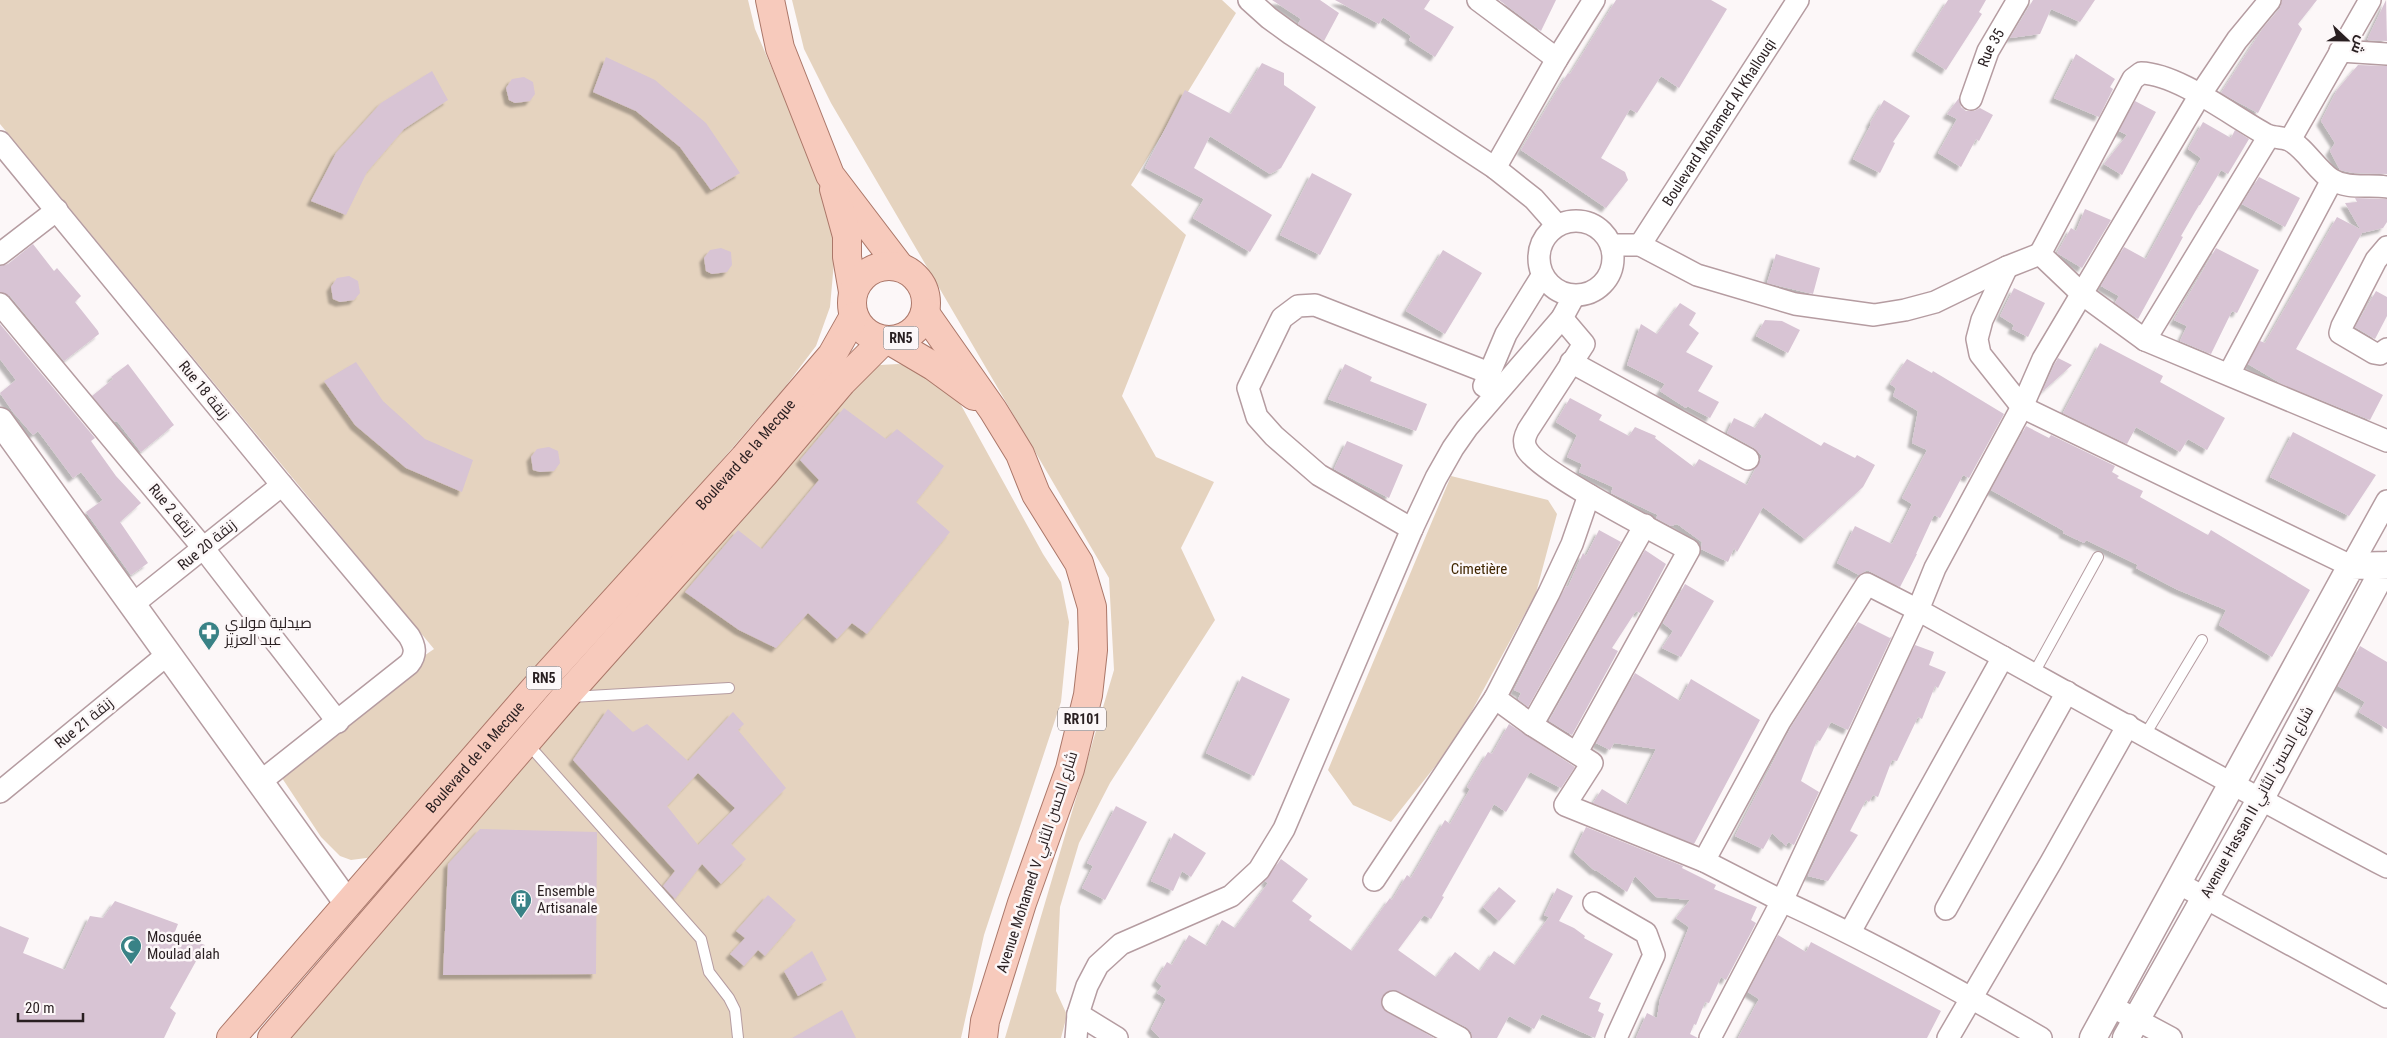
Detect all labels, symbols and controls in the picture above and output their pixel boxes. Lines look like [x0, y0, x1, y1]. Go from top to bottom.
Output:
north arrow [2322, 15, 2372, 65]
street label: Rue 35 [1974, 25, 2008, 69]
text: ش [2347, 33, 2370, 56]
street label: Boulevard Mohamed Al Khallouqi [1659, 35, 1780, 209]
road number: RN5 [884, 326, 918, 349]
street label: Rue 18 زنقة [175, 357, 233, 423]
street label: Boulevard de la Mecque [692, 396, 799, 514]
street label: Rue 2 زنقة [145, 480, 199, 540]
street label: Rue 20 زنقة [174, 516, 240, 574]
park label: Cimetière [1451, 560, 1507, 578]
place label: صيدلية مولاي عبد العزيز [224, 614, 312, 649]
pharmacy icon: صيدلية مولاي عبد العزيز [197, 620, 221, 651]
road number: RN5 [526, 666, 562, 690]
street label: Rue 21 زنقة [51, 694, 117, 752]
street label: Boulevard de la Mecque [422, 698, 528, 817]
street label: Avenue Hassan II شارع الحسن الثاني [2197, 703, 2320, 902]
road number: RR101 [1058, 708, 1106, 731]
street label: Avenue Mohamed V شارع الحسن الثاني [993, 749, 1084, 976]
place label: Ensemble Artisanale [537, 882, 597, 917]
building icon: Ensemble Artisanale [509, 888, 533, 919]
place label: Mosquée Moulad alah [147, 928, 220, 963]
mosque icon: Mosquée Moulad alah [119, 934, 143, 965]
scale bar [18, 990, 82, 1022]
text: 20 m [25, 999, 55, 1017]

